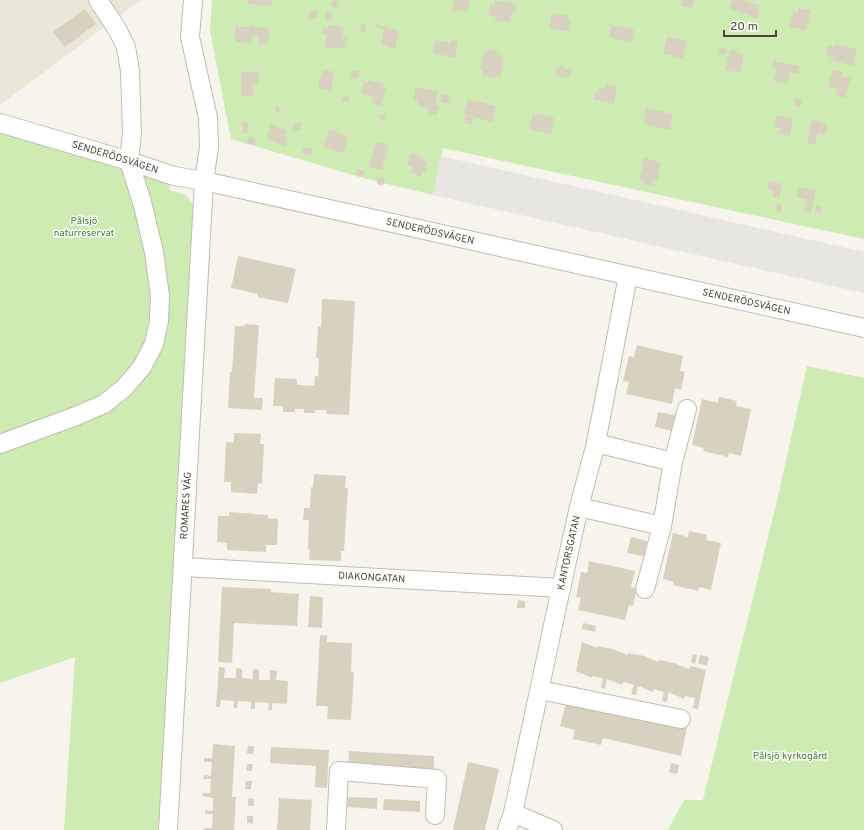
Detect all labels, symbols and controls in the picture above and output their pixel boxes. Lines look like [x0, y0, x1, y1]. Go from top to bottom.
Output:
scale bar [724, 12, 776, 38]
text: 20 m [730, 19, 758, 35]
street label: SENDERÖDSVÄGEN [70, 138, 160, 177]
park label: Pålsjö naturreservat [54, 215, 115, 240]
street label: SENDERÖDSVÄGEN [385, 215, 475, 247]
street label: SENDERÖDSVÄGEN [701, 286, 792, 318]
street label: ROMARES VÄG [178, 471, 194, 540]
street label: KANTORSGATAN [554, 514, 583, 591]
street label: DIAKONGATAN [338, 569, 406, 586]
park label: Pålsjö kyrkogård [753, 750, 827, 763]

